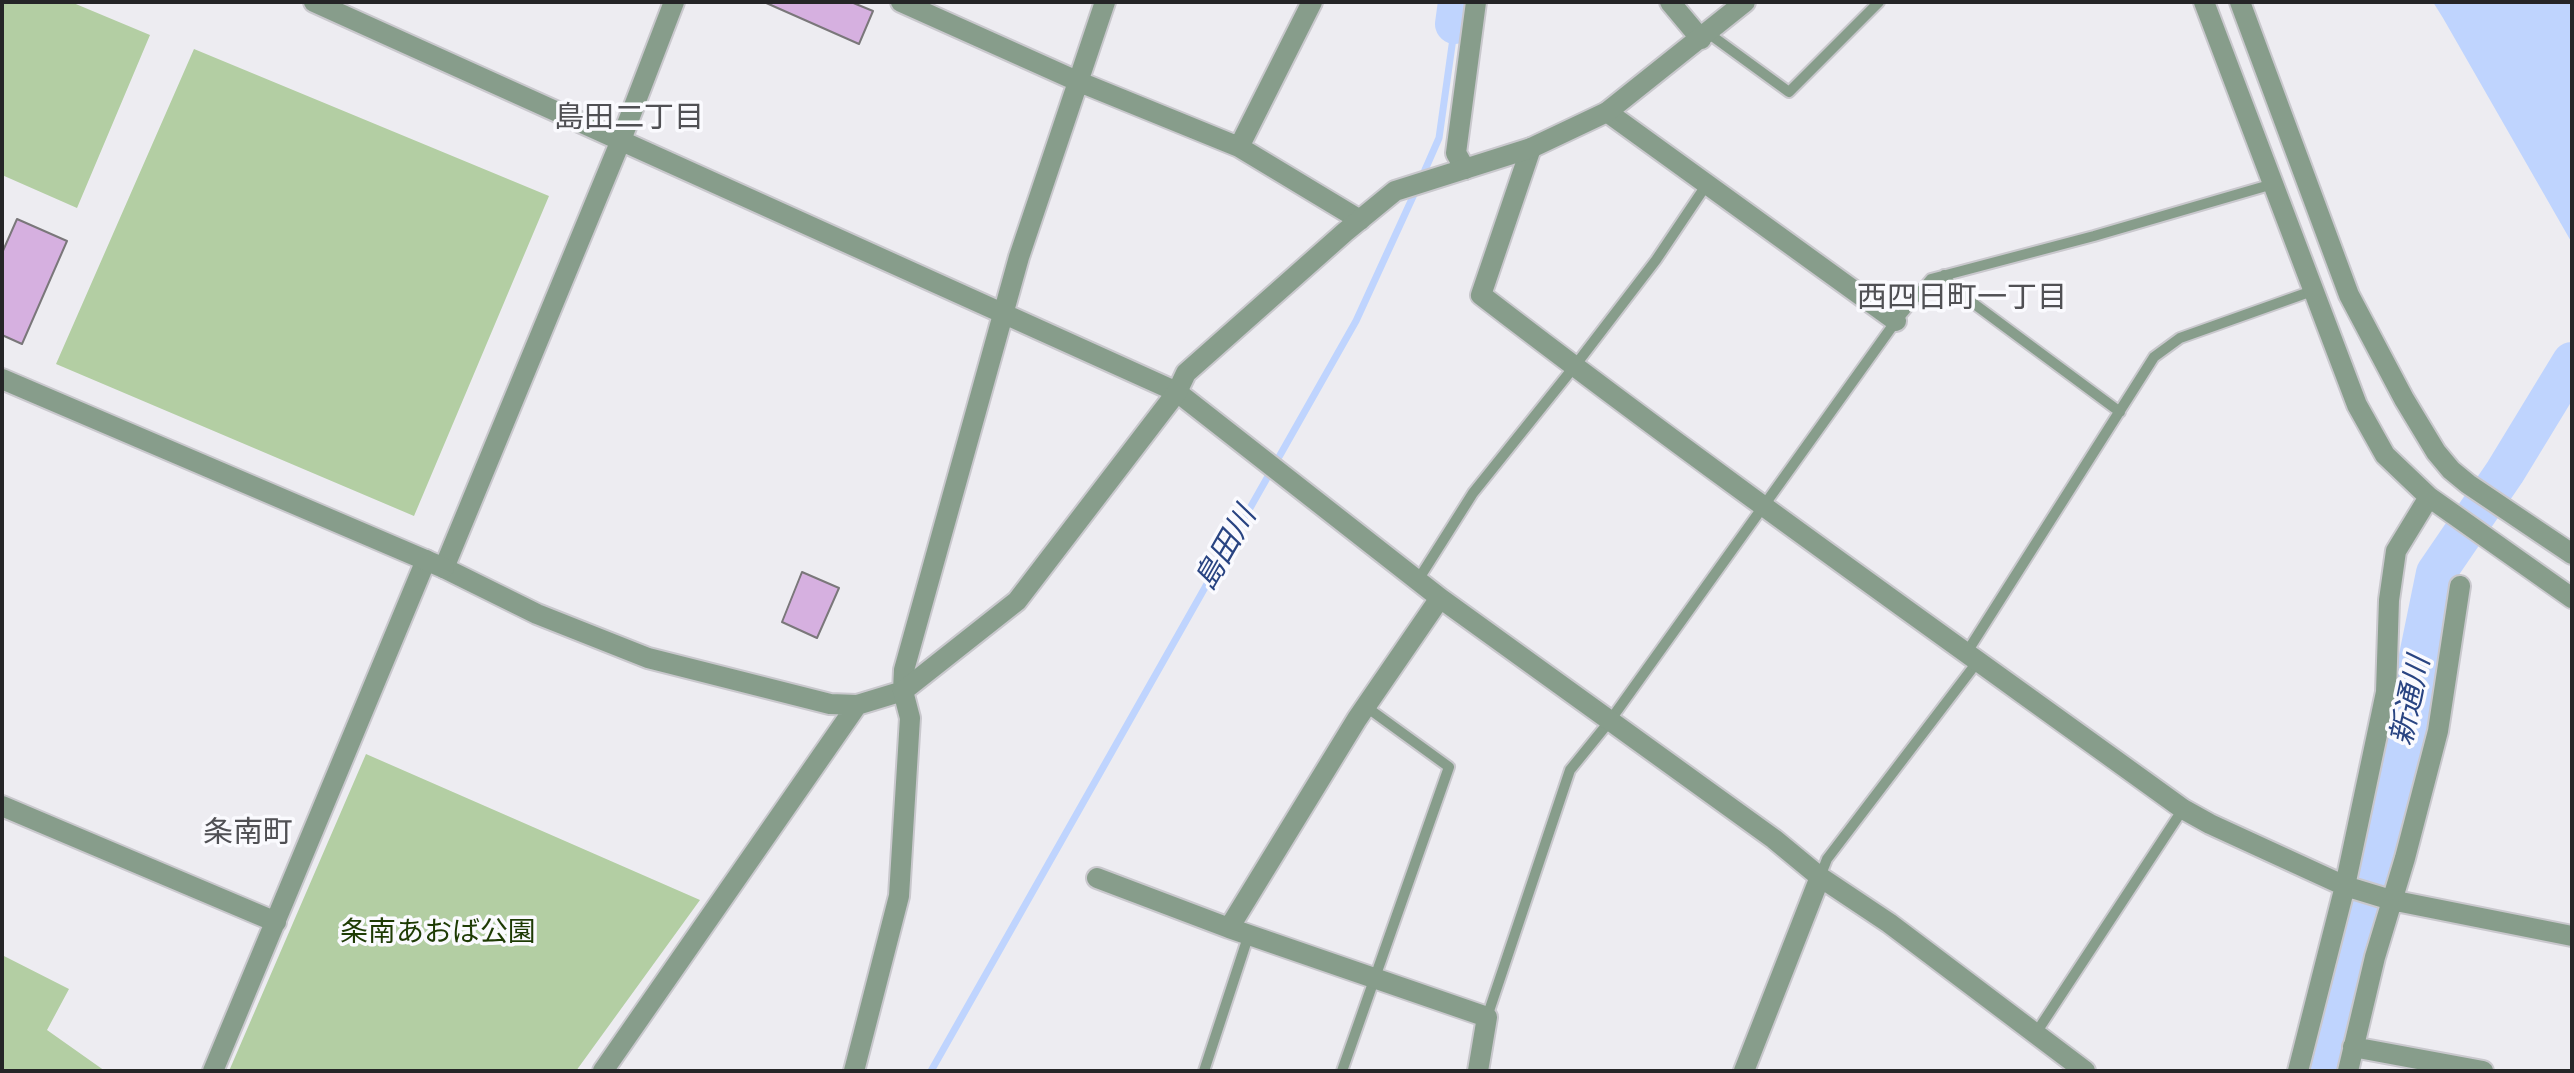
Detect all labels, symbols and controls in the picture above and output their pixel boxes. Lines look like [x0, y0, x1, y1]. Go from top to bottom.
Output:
district label: 島田二丁目 [554, 101, 704, 137]
district label: 西四日町一丁目 [1857, 281, 2067, 317]
water label: 島田川 [1189, 501, 1265, 597]
water label: 新通川 [2385, 653, 2439, 749]
district label: 条南町 [203, 816, 293, 852]
park label: 条南あおば公園 [340, 917, 536, 951]

